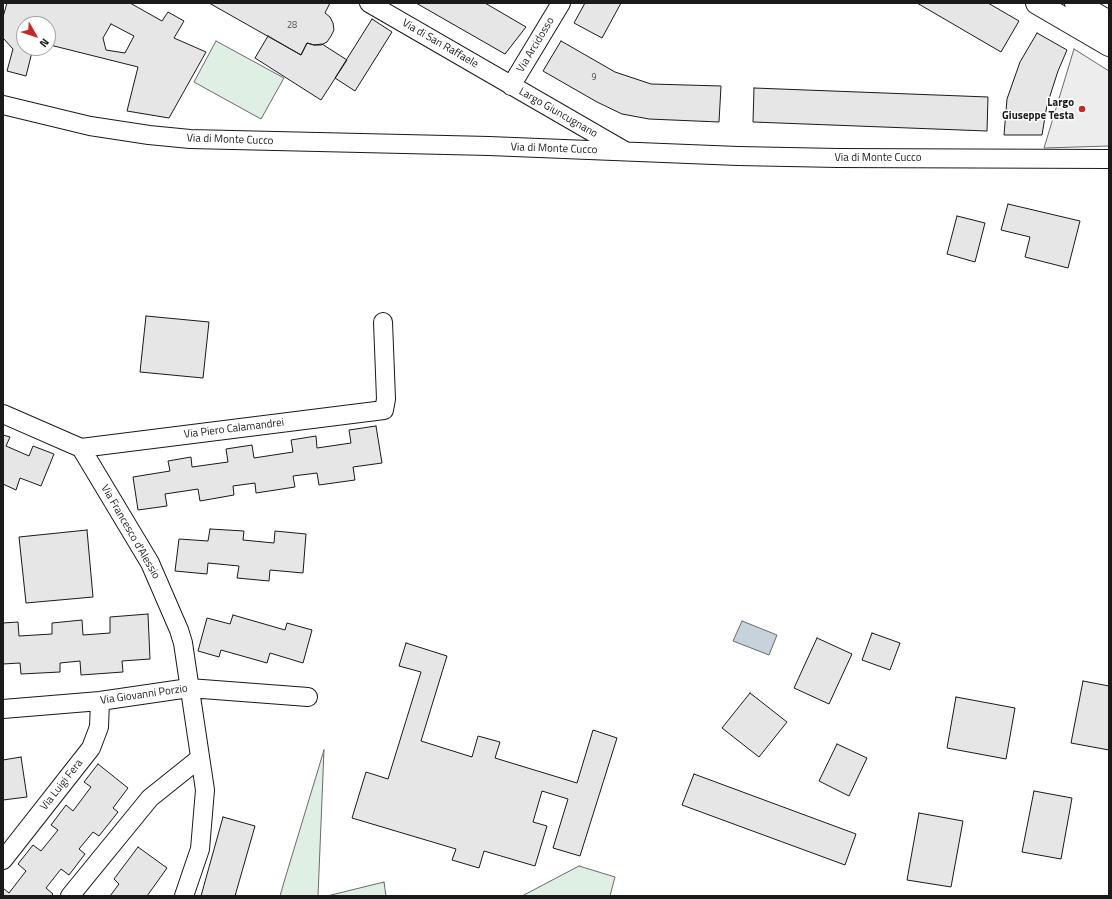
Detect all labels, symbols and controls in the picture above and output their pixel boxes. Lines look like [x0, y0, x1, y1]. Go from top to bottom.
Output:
street label: Via Arcidosso [514, 15, 558, 75]
north arrow [16, 16, 56, 56]
street label: Via di San Raffaele [399, 17, 481, 71]
house number: 28 [287, 21, 297, 31]
text: N [36, 35, 53, 51]
house number: 9 [591, 73, 597, 83]
street label: Largo Giuncugnano [516, 85, 600, 141]
place label: Largo Giuseppe Testa [1002, 96, 1074, 122]
marker: Largo Giuseppe Testa [1077, 104, 1087, 114]
street label: Via di Monte Cucco [186, 132, 274, 148]
street label: Via di Monte Cucco [510, 141, 598, 157]
street label: Via di Monte Cucco [834, 151, 922, 165]
street label: Via Piero Calamandrei [183, 416, 285, 442]
street label: Via Francesco d'Alessio [98, 483, 162, 581]
street label: Via Giovanni Porzio [99, 682, 189, 708]
street label: Via Luigi Fera [38, 757, 86, 813]

